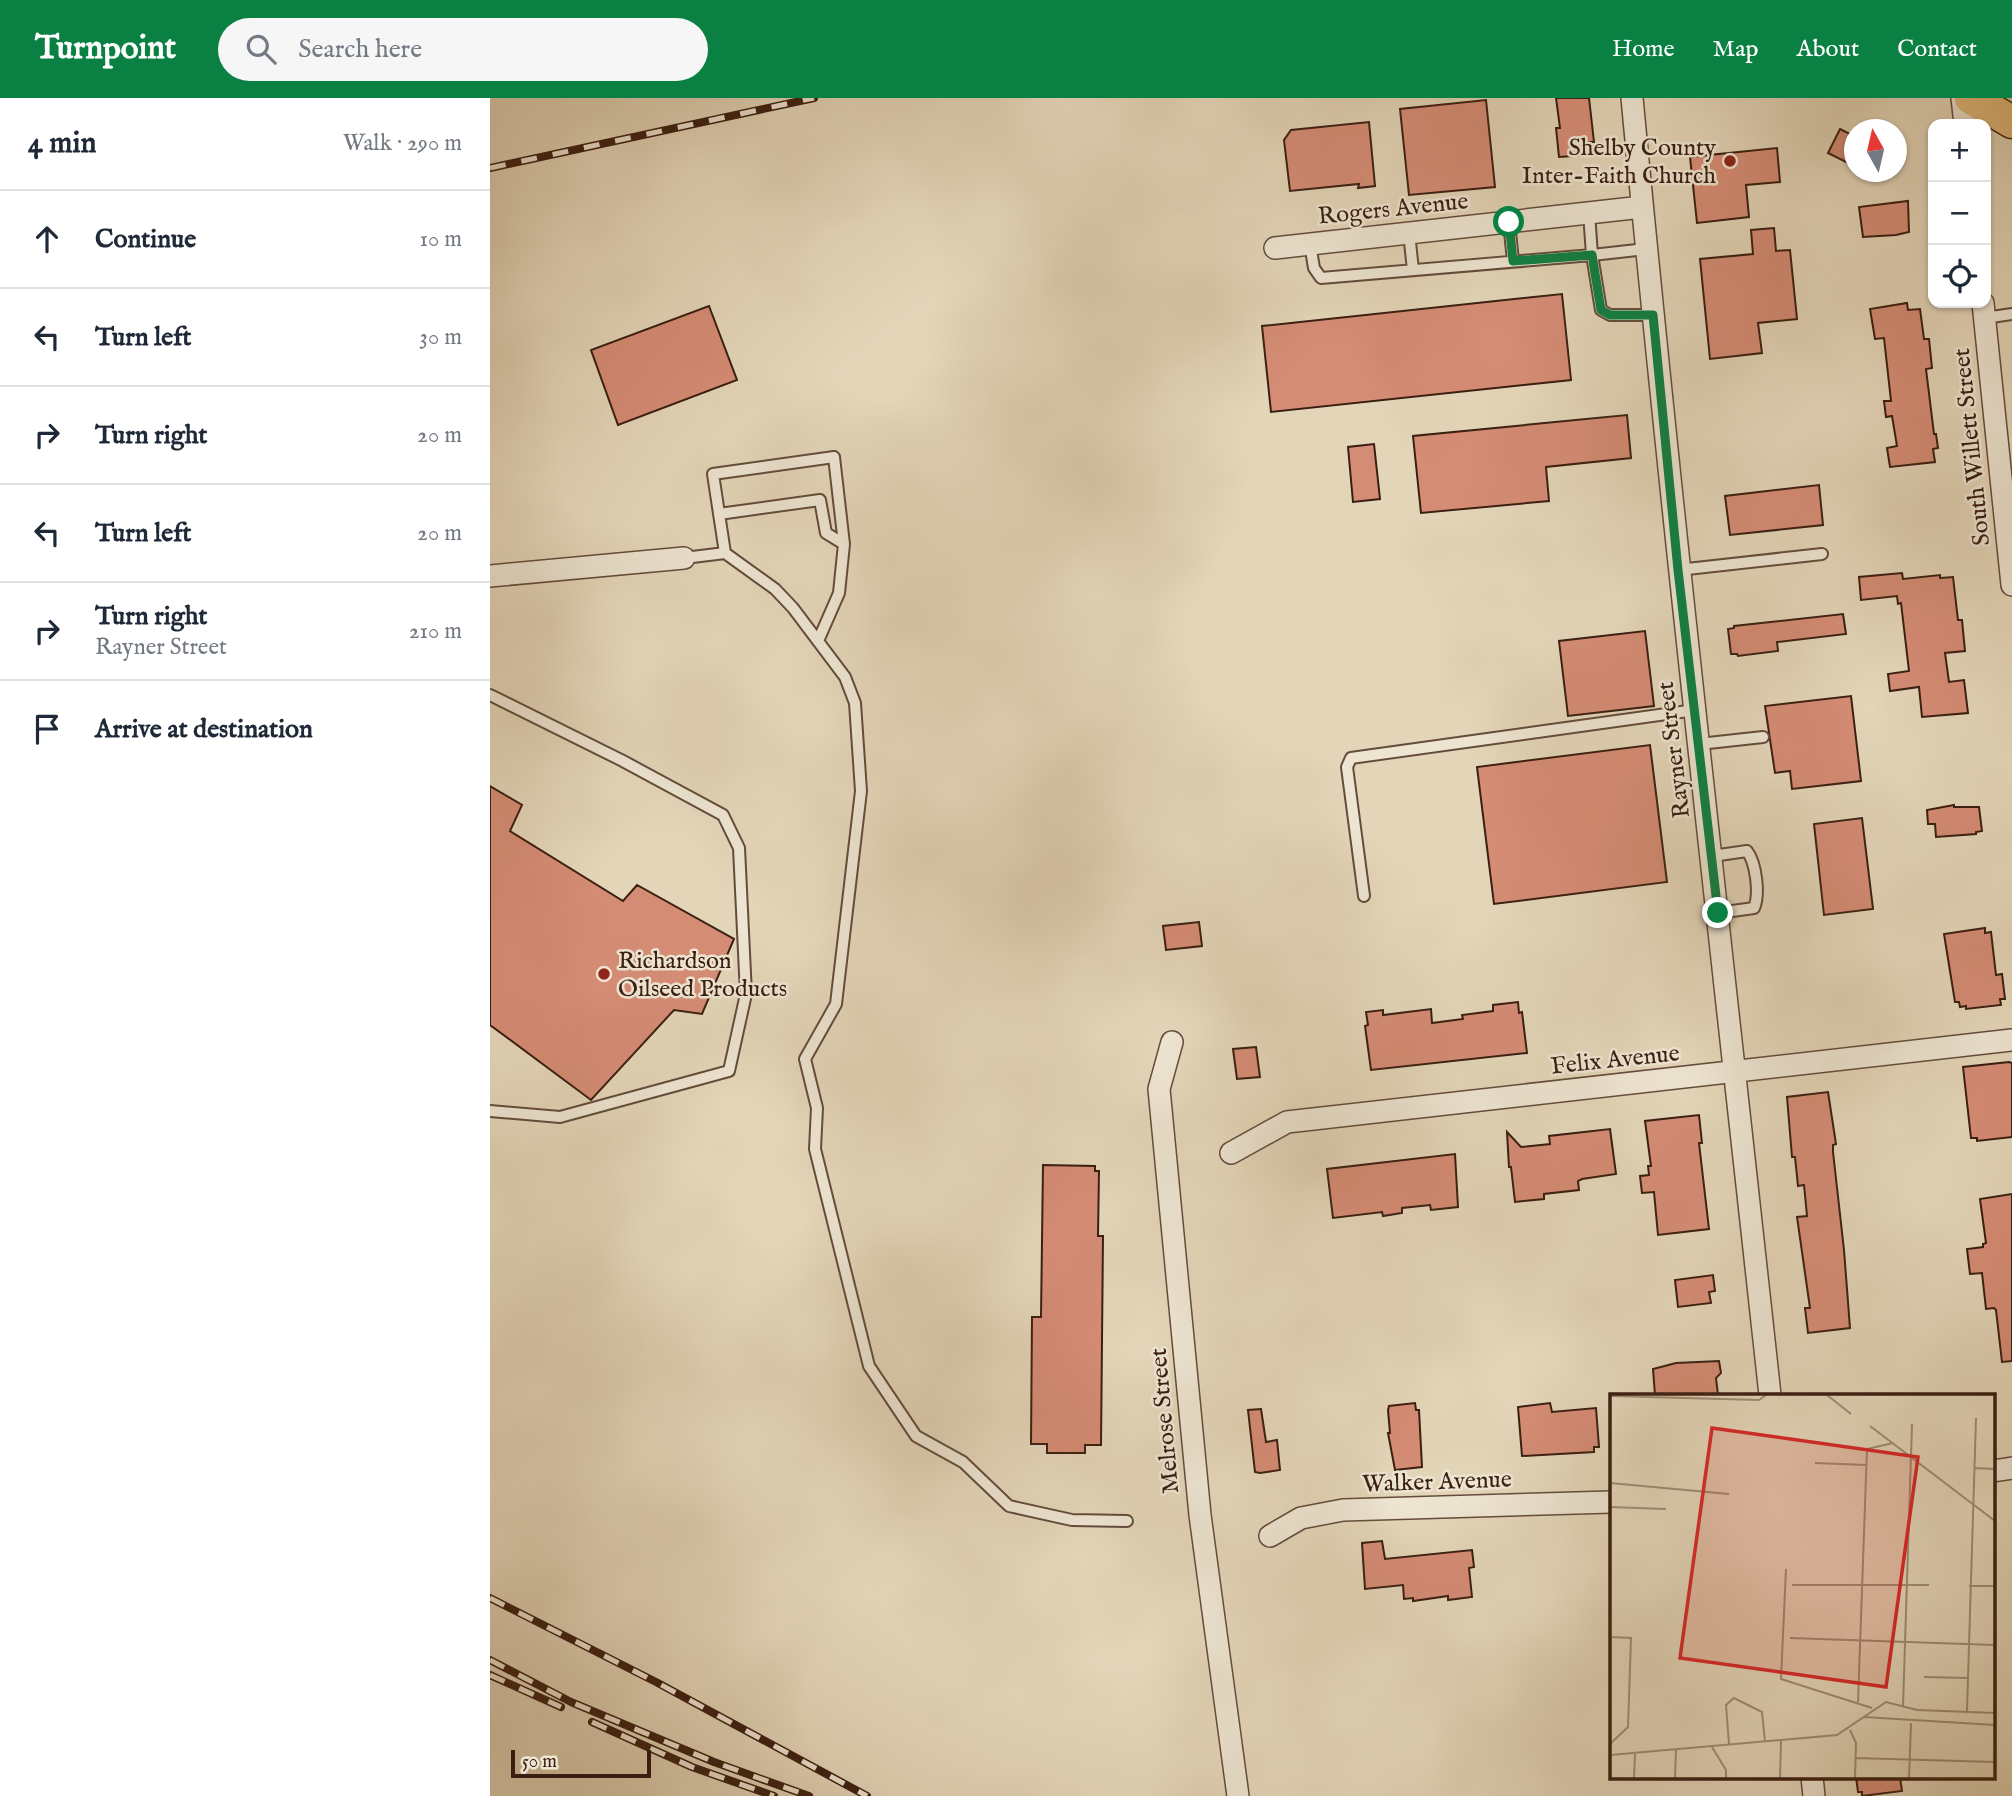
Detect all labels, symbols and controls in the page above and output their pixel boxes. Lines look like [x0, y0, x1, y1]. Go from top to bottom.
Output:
search box [218, 18, 708, 81]
text: Turnpoint [35, 28, 176, 70]
icon: search [242, 30, 280, 68]
text: Search here [298, 33, 422, 66]
text: Home [1612, 34, 1675, 65]
text: Map [1713, 34, 1759, 65]
text: About [1797, 34, 1859, 65]
text: Contact [1897, 34, 1977, 65]
north arrow [1844, 119, 1907, 182]
map controls [1928, 119, 1991, 308]
button: + [1928, 119, 1991, 182]
text: 4 min [28, 125, 96, 163]
text: Walk · 290 m [343, 129, 462, 158]
place label: Shelby County Inter-Faith Church [1522, 133, 1716, 192]
marker: Shelby County Inter-Faith Church [1722, 153, 1738, 169]
button: − [1928, 182, 1991, 245]
street label: Rogers Avenue [1316, 186, 1470, 233]
route start [1493, 206, 1524, 237]
icon: ahead [28, 220, 66, 258]
text: Continue [95, 223, 196, 256]
text: 10 m [419, 225, 462, 254]
button: locate [1928, 245, 1991, 308]
icon: left [28, 318, 66, 356]
text: Turn left [95, 321, 192, 354]
text: 30 m [419, 323, 462, 352]
street label: South Willett Street [1947, 346, 1998, 547]
icon: right [28, 416, 66, 454]
text: Turn right [95, 419, 208, 452]
text: 20 m [417, 421, 462, 450]
icon: left [28, 514, 66, 552]
text: Turn left [95, 517, 192, 550]
text: 20 m [417, 519, 462, 548]
text: Turn right [95, 600, 208, 633]
icon: right [28, 612, 66, 650]
text: 210 m [409, 617, 462, 646]
text: Rayner Street [95, 633, 227, 662]
street label: Rayner Street [1651, 680, 1698, 820]
icon: arrive [28, 710, 66, 748]
text: Arrive at destination [95, 713, 313, 746]
route end [1702, 897, 1733, 928]
place label: Richardson Oilseed Products [618, 946, 787, 1005]
marker: Richardson Oilseed Products [596, 966, 612, 982]
street label: Felix Avenue [1549, 1038, 1681, 1083]
street label: Melrose Street [1144, 1347, 1187, 1495]
inset map [1610, 1394, 1994, 1778]
street label: Walker Avenue [1362, 1464, 1512, 1501]
scale bar [511, 1747, 651, 1779]
text: 50 m [522, 1750, 557, 1774]

